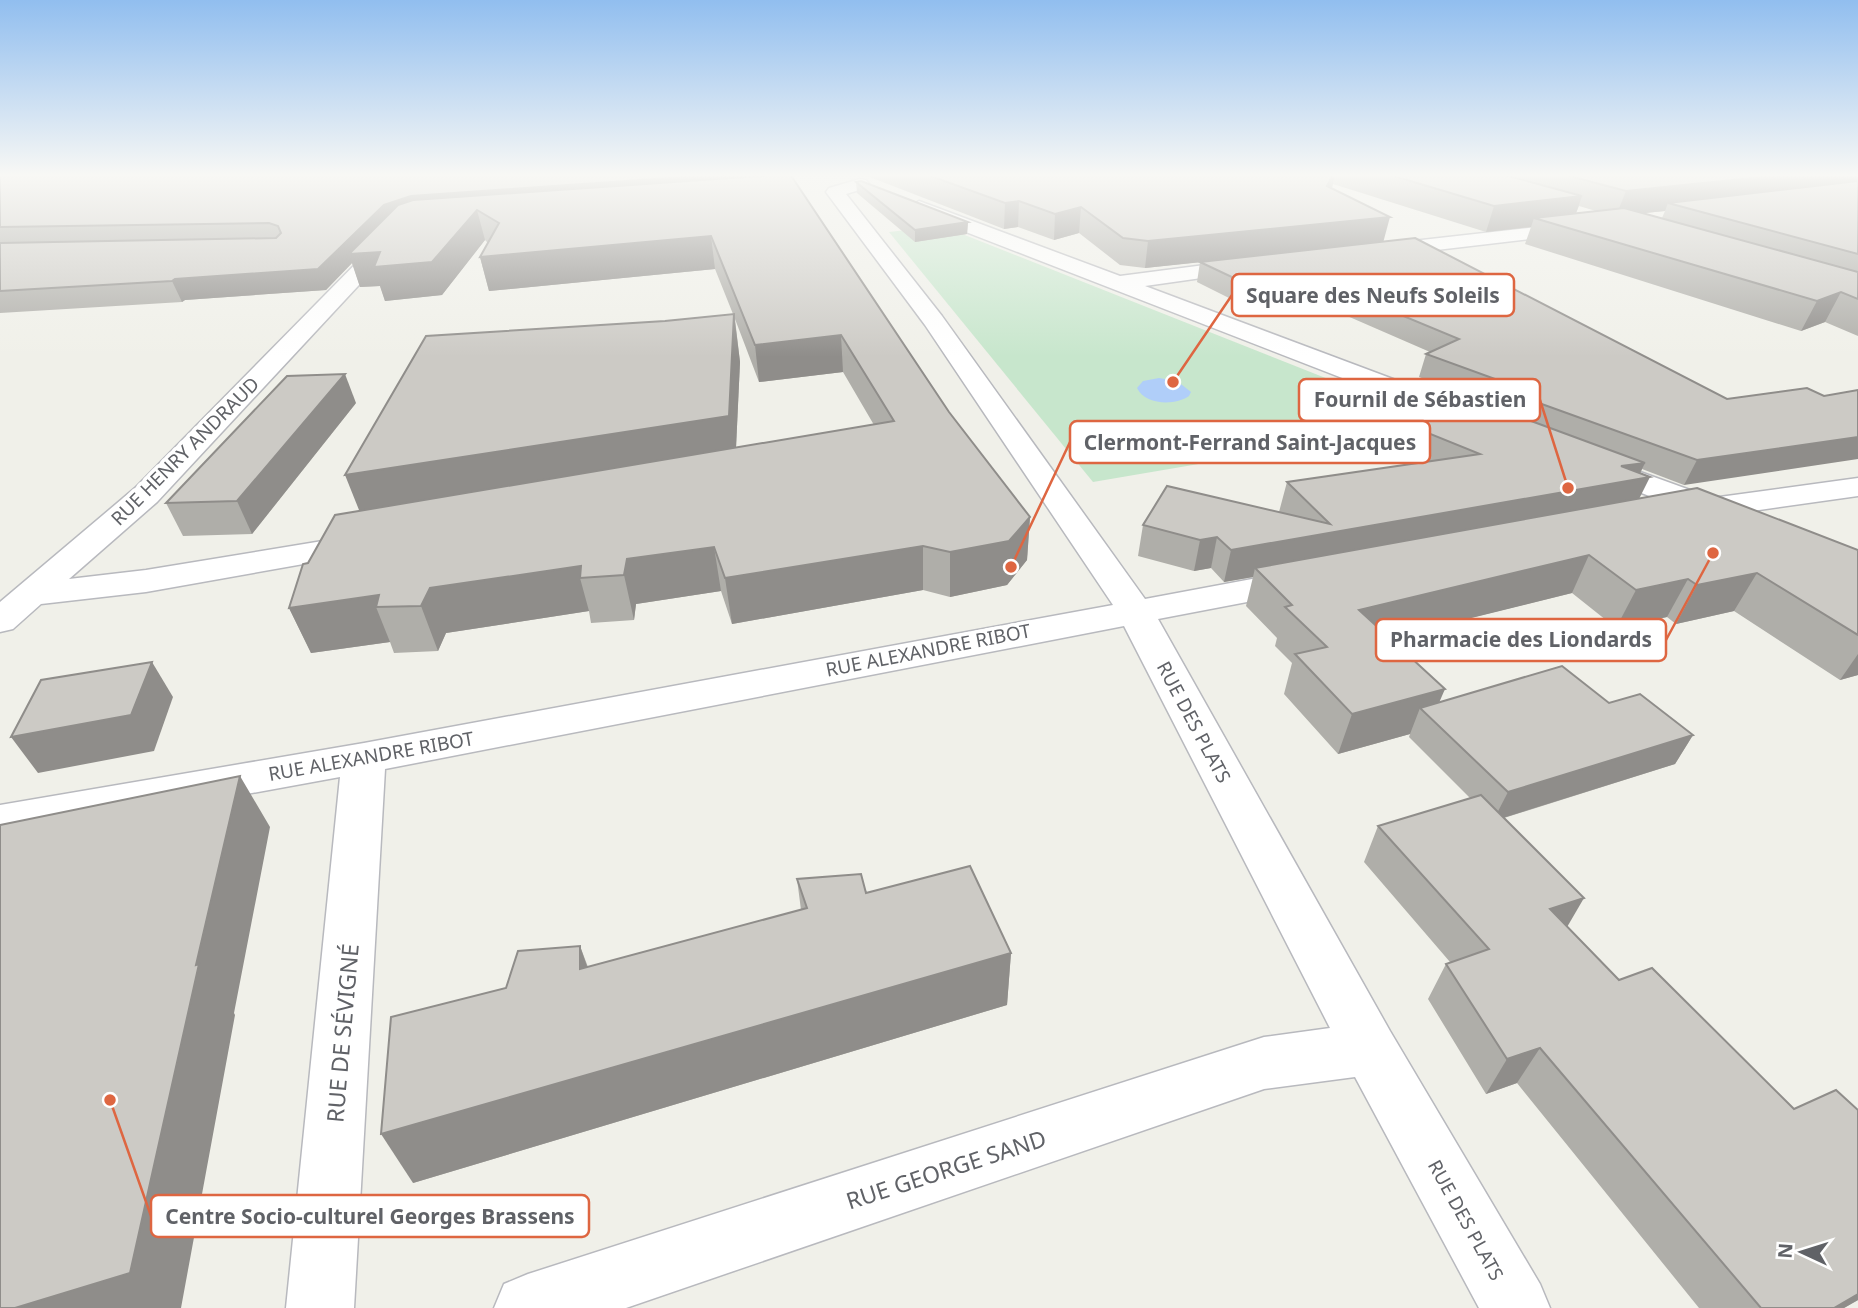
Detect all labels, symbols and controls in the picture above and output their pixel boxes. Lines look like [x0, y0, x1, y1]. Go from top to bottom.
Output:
callout: Square des Neufs Soleils [1232, 274, 1514, 316]
text: Square des Neufs Soleils [1246, 281, 1500, 309]
street label: RUE HENRY ANDRAUD [105, 371, 265, 531]
callout: Fournil de Sébastien [1299, 379, 1540, 421]
text: Fournil de Sébastien [1314, 385, 1526, 413]
callout: Clermont-Ferrand Saint-Jacques [1070, 421, 1430, 463]
text: Clermont-Ferrand Saint-Jacques [1084, 428, 1416, 456]
street label: RUE ALEXANDRE RIBOT [823, 617, 1033, 683]
callout: Pharmacie des Liondards [1376, 619, 1666, 661]
text: Pharmacie des Liondards [1390, 625, 1652, 653]
street label: RUE DES PLATS [1151, 657, 1237, 787]
street label: RUE ALEXANDRE RIBOT [266, 725, 476, 787]
street label: RUE DE SÉVIGNÉ [318, 942, 366, 1124]
street label: RUE GEORGE SAND [842, 1122, 1050, 1216]
street label: RUE DES PLATS [1422, 1155, 1510, 1285]
callout: Centre Socio-culturel Georges Brassens [151, 1195, 589, 1237]
text: Centre Socio-culturel Georges Brassens [165, 1202, 575, 1230]
north arrow [1767, 1217, 1837, 1287]
text: N [1772, 1242, 1799, 1259]

